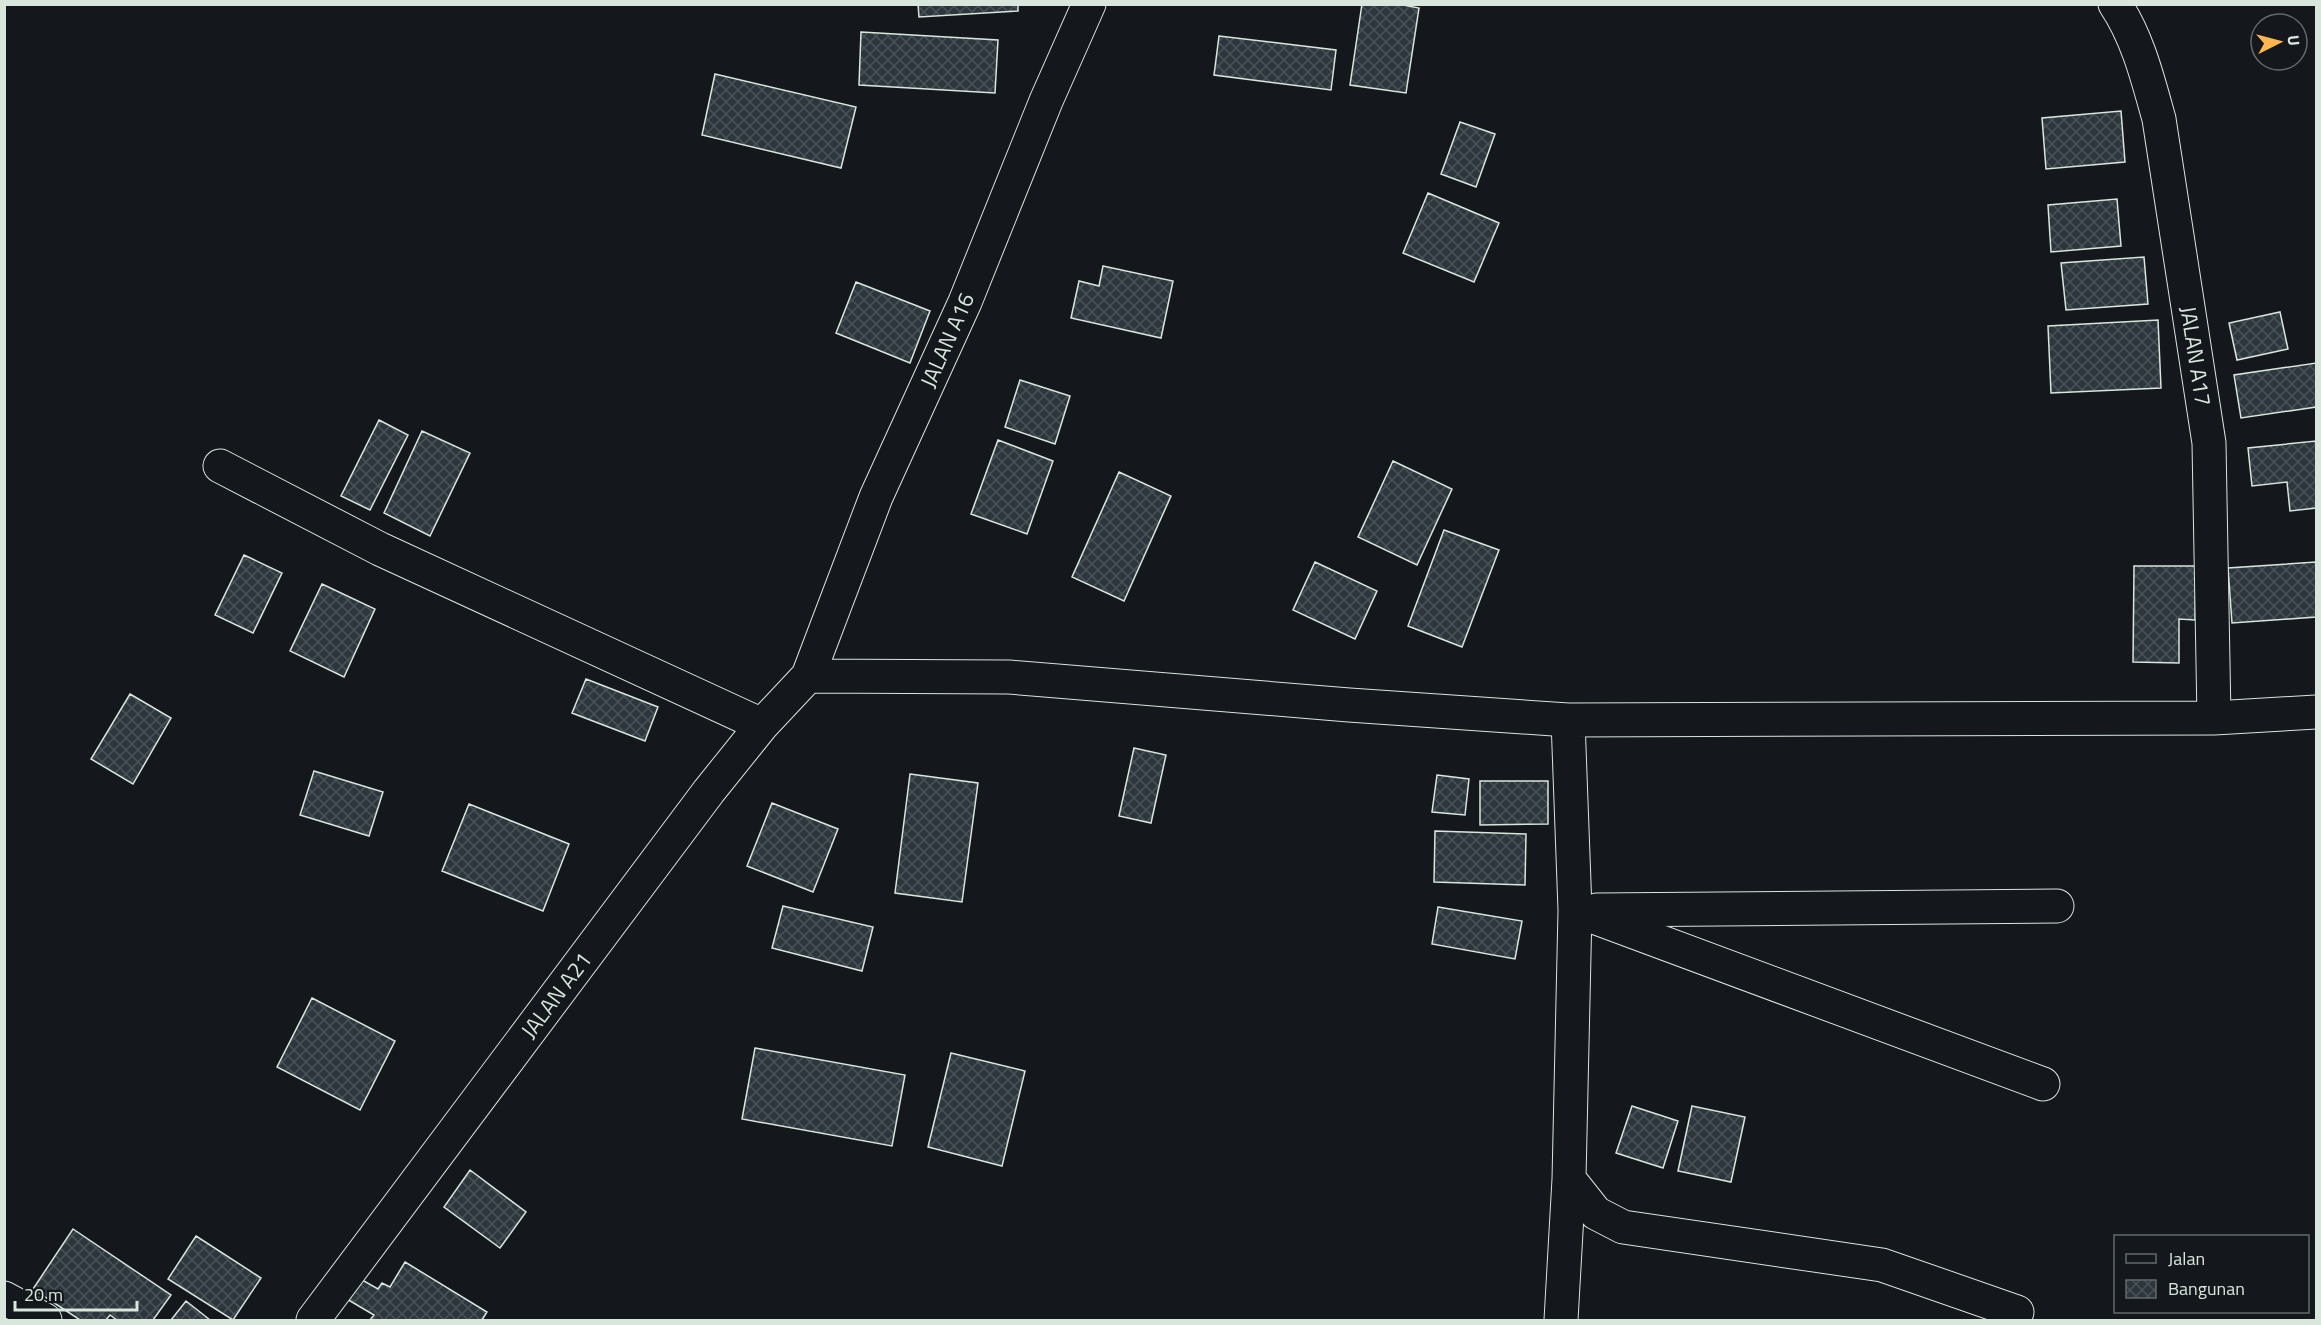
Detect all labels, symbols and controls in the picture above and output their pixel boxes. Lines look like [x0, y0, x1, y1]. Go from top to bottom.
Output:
north arrow [2249, 12, 2309, 72]
text: U [2281, 34, 2306, 47]
street label: JALAN A16 [911, 287, 983, 393]
street label: JALAN A17 [2171, 304, 2221, 408]
street label: JALAN A21 [512, 945, 600, 1045]
legend [2114, 1235, 2309, 1313]
text: Jalan [2168, 1245, 2205, 1272]
scale bar [15, 1274, 136, 1312]
text: Bangunan [2168, 1275, 2245, 1302]
text: 20 m [24, 1281, 63, 1308]

